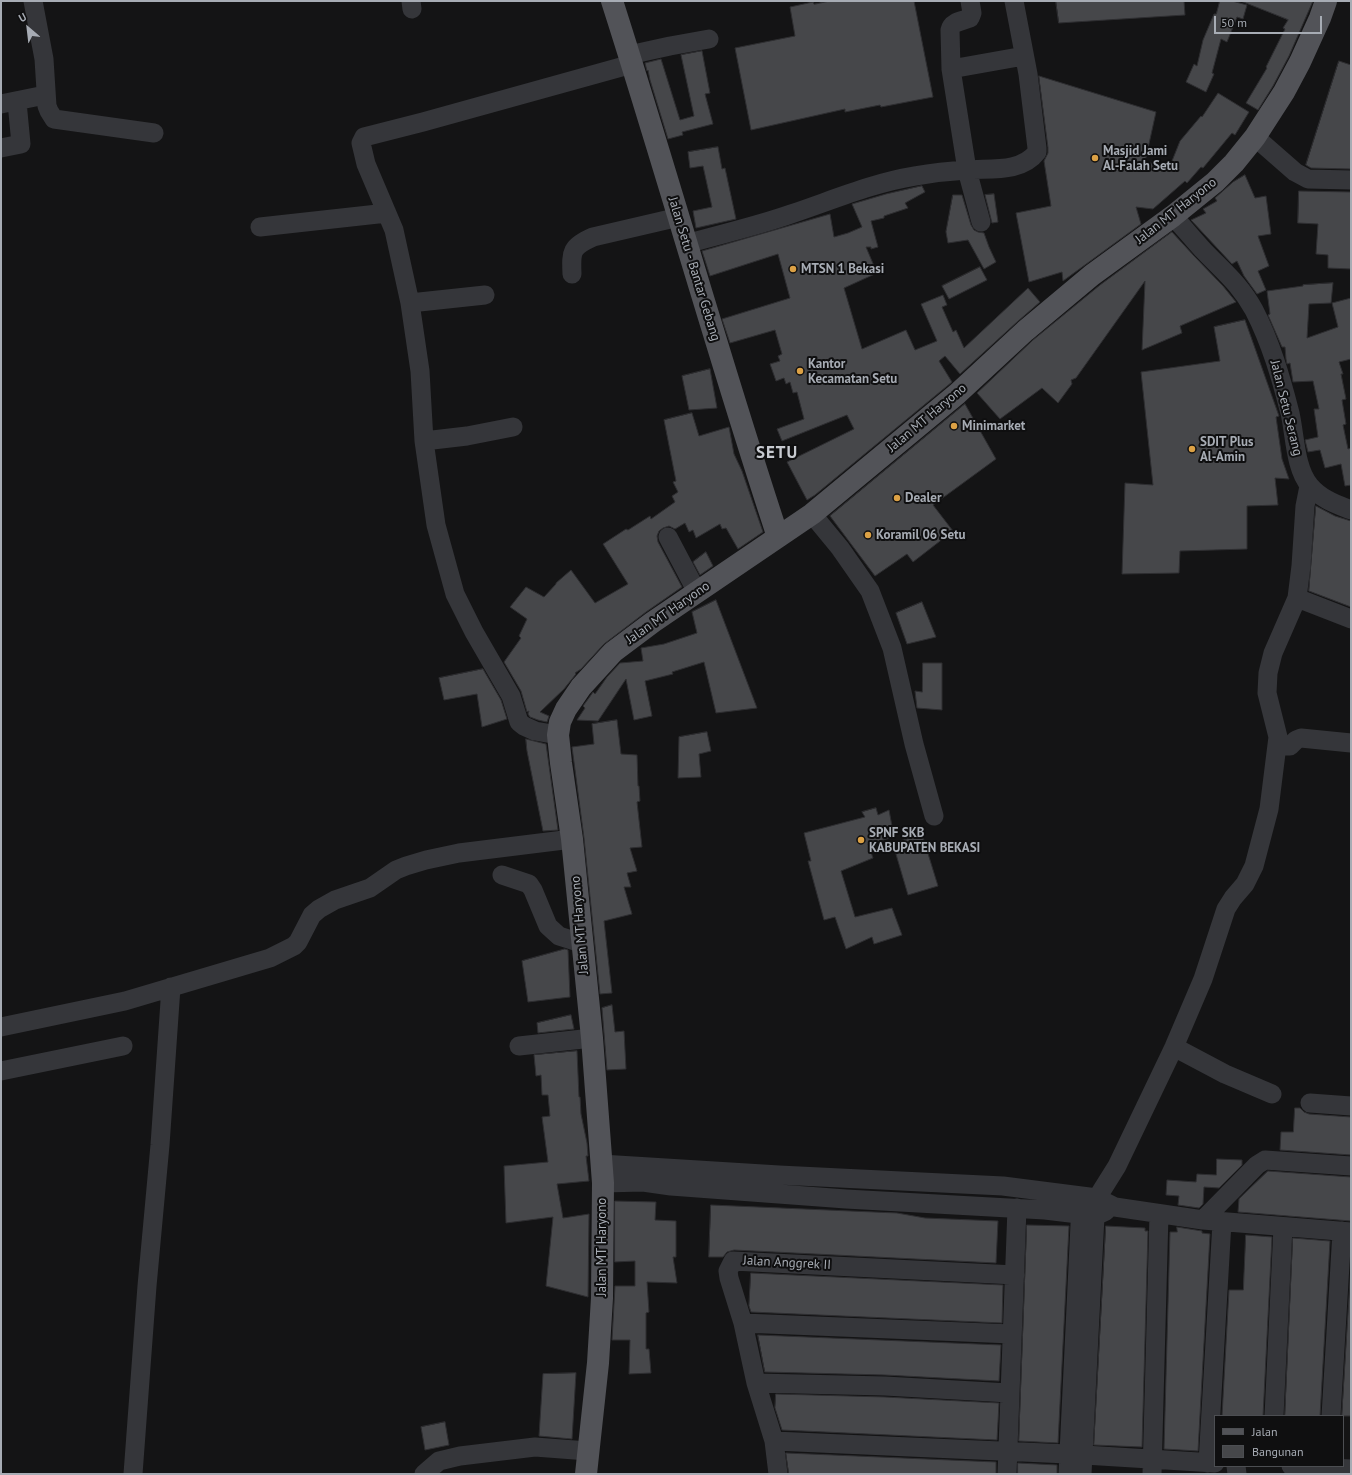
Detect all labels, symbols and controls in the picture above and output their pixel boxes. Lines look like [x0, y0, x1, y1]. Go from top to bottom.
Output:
north arrow [8, 8, 48, 48]
scale bar [1216, 8, 1324, 34]
text: U [16, 10, 29, 25]
text: 50 m [1221, 15, 1247, 30]
place label: Masjid Jami Al-Falah Setu [1103, 143, 1178, 174]
marker: Masjid Jami Al-Falah Setu [1090, 153, 1100, 163]
street label: Jalan MT Haryono [1132, 175, 1220, 247]
street label: Jalan Setu - Bantar Gebang [665, 195, 723, 343]
place label: MTSN 1 Bekasi [801, 261, 884, 277]
marker: MTSN 1 Bekasi [788, 264, 798, 274]
place label: Kantor Kecamatan Setu [808, 356, 897, 387]
street label: Jalan Setu Serang [1267, 359, 1305, 457]
marker: Kantor Kecamatan Setu [795, 366, 805, 376]
street label: Jalan MT Haryono [884, 380, 970, 456]
place label: Minimarket [962, 418, 1025, 434]
marker: Minimarket [949, 421, 959, 431]
place label: SDIT Plus Al-Amin [1200, 434, 1253, 465]
district label: SETU [756, 443, 798, 463]
marker: SDIT Plus Al-Amin [1187, 444, 1197, 454]
place label: Dealer [905, 490, 941, 506]
marker: Dealer [892, 493, 902, 503]
place label: Koramil 06 Setu [876, 527, 966, 543]
marker: Koramil 06 Setu [863, 530, 873, 540]
street label: Jalan MT Haryono [623, 578, 713, 648]
place label: SPNF SKB KABUPATEN BEKASI [869, 825, 980, 856]
marker: SPNF SKB KABUPATEN BEKASI [856, 835, 866, 845]
street label: Jalan MT Haryono [568, 875, 592, 975]
street label: Jalan MT Haryono [594, 1198, 610, 1296]
street label: Jalan Anggrek II [743, 1253, 831, 1273]
legend [1214, 1415, 1344, 1467]
text: Jalan [1252, 1424, 1277, 1439]
text: Bangunan [1252, 1444, 1304, 1459]

